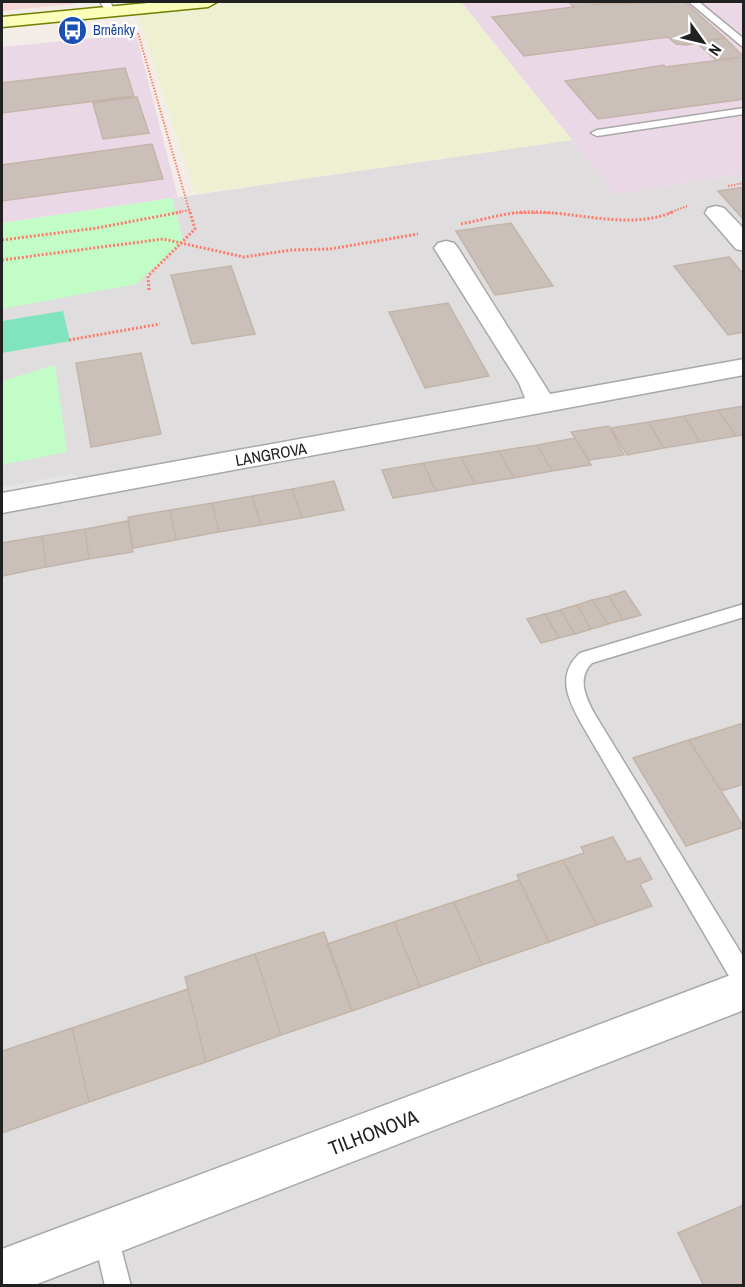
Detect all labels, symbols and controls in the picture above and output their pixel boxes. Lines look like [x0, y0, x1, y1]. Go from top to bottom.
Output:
north arrow [673, 12, 733, 72]
bus stop icon: Brněnky [56, 14, 88, 46]
place label: Brněnky [93, 21, 135, 39]
text: N [704, 40, 727, 60]
street label: LANGROVA [234, 437, 309, 471]
street label: TILHONOVA [324, 1103, 422, 1161]

